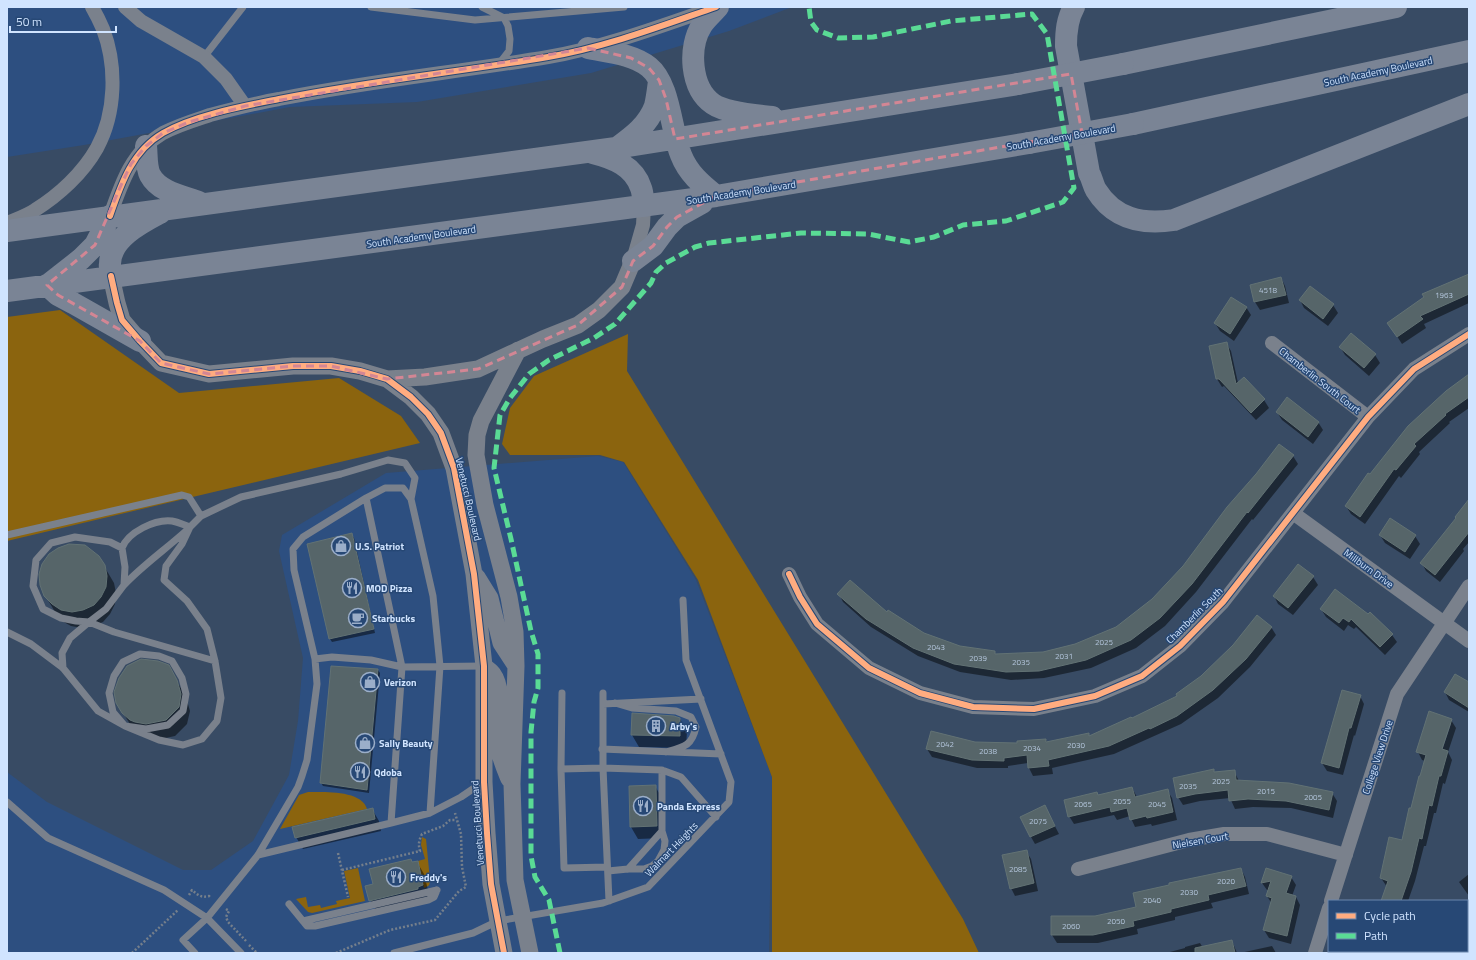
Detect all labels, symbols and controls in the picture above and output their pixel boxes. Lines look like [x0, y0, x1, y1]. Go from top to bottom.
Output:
scale bar [10, 8, 116, 34]
text: 50 m [16, 12, 42, 31]
street label: South Academy Boulevard [1323, 53, 1434, 90]
street label: South Academy Boulevard [1005, 121, 1117, 154]
street label: South Academy Boulevard [685, 176, 797, 209]
street label: South Academy Boulevard [365, 221, 477, 252]
house number: 4518 [1259, 284, 1277, 296]
house number: 1963 [1435, 289, 1453, 301]
street label: Chamberlin South Court [1276, 344, 1364, 417]
street label: Venetucci Boulevard [452, 456, 485, 542]
shop icon: U.S. Patriot [330, 535, 352, 557]
place label: U.S. Patriot [355, 539, 404, 554]
street label: Millburn Drive [1341, 545, 1397, 592]
restaurant icon: MOD Pizza [341, 577, 363, 599]
place label: MOD Pizza [366, 581, 412, 596]
street label: Chamberlin South [1163, 584, 1226, 647]
cafe icon: Starbucks [347, 607, 369, 629]
place label: Starbucks [372, 611, 415, 626]
house number: 2025 [1095, 636, 1113, 648]
house number: 2043 [927, 641, 945, 653]
house number: 2031 [1055, 650, 1073, 662]
house number: 2039 [969, 652, 987, 664]
house number: 2035 [1012, 656, 1030, 668]
shop icon: Verizon [359, 671, 381, 693]
place label: Verizon [384, 675, 417, 690]
building icon: Arby's [645, 715, 667, 737]
street label: College View Drive [1358, 718, 1397, 796]
place label: Arby's [670, 719, 697, 734]
shop icon: Sally Beauty [354, 732, 376, 754]
place label: Sally Beauty [379, 736, 433, 751]
house number: 2042 [936, 738, 954, 750]
house number: 2030 [1067, 739, 1085, 751]
house number: 2034 [1023, 742, 1041, 754]
house number: 2038 [979, 745, 997, 757]
restaurant icon: Qdoba [349, 761, 371, 783]
place label: Qdoba [374, 765, 402, 780]
house number: 2025 [1212, 775, 1230, 787]
street label: Venetucci Boulevard [467, 780, 488, 866]
house number: 2035 [1179, 780, 1197, 792]
house number: 2015 [1257, 785, 1275, 797]
house number: 2005 [1304, 791, 1322, 803]
restaurant icon: Panda Express [632, 795, 654, 817]
house number: 2055 [1113, 795, 1131, 807]
house number: 2065 [1074, 798, 1092, 810]
house number: 2045 [1148, 798, 1166, 810]
place label: Panda Express [657, 799, 721, 814]
house number: 2075 [1029, 815, 1047, 827]
street label: Walmart Heights [641, 818, 702, 880]
street label: Nielsen Court [1171, 828, 1230, 853]
house number: 2085 [1009, 863, 1027, 875]
restaurant icon: Freddy's [385, 866, 407, 888]
place label: Freddy's [410, 870, 447, 885]
house number: 2020 [1217, 875, 1235, 887]
house number: 2030 [1180, 886, 1198, 898]
house number: 2040 [1143, 894, 1161, 906]
legend [1328, 900, 1468, 952]
text: Cycle path [1364, 906, 1416, 925]
house number: 2050 [1107, 915, 1125, 927]
house number: 2060 [1062, 920, 1080, 932]
text: Path [1364, 926, 1388, 945]

